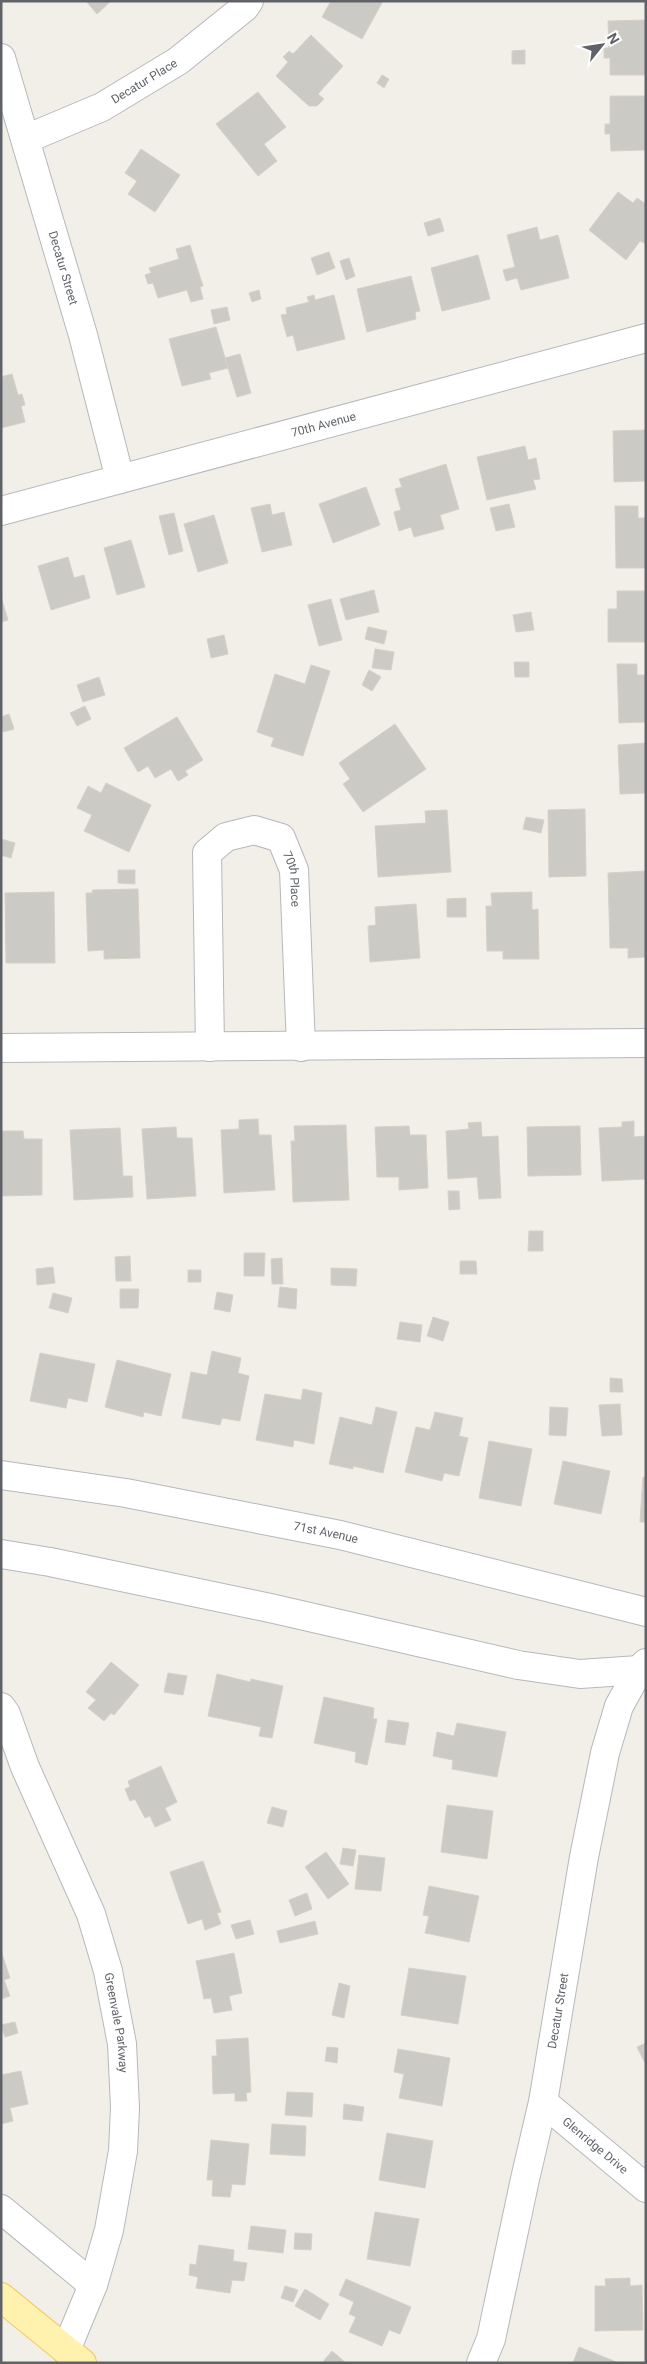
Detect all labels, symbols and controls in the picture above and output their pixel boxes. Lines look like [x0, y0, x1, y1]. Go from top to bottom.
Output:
north arrow [577, 20, 627, 70]
text: N [604, 30, 623, 47]
street label: Decatur Place [109, 56, 180, 107]
street label: Decatur Street [46, 229, 81, 307]
street label: 70th Avenue [290, 409, 357, 440]
street label: 70th Place [280, 849, 302, 907]
street label: 71st Avenue [292, 1519, 360, 1546]
street label: Greenvale Parkway [101, 1971, 130, 2074]
street label: Decatur Street [545, 1972, 571, 2050]
street label: Glenridge Drive [560, 2114, 631, 2177]

